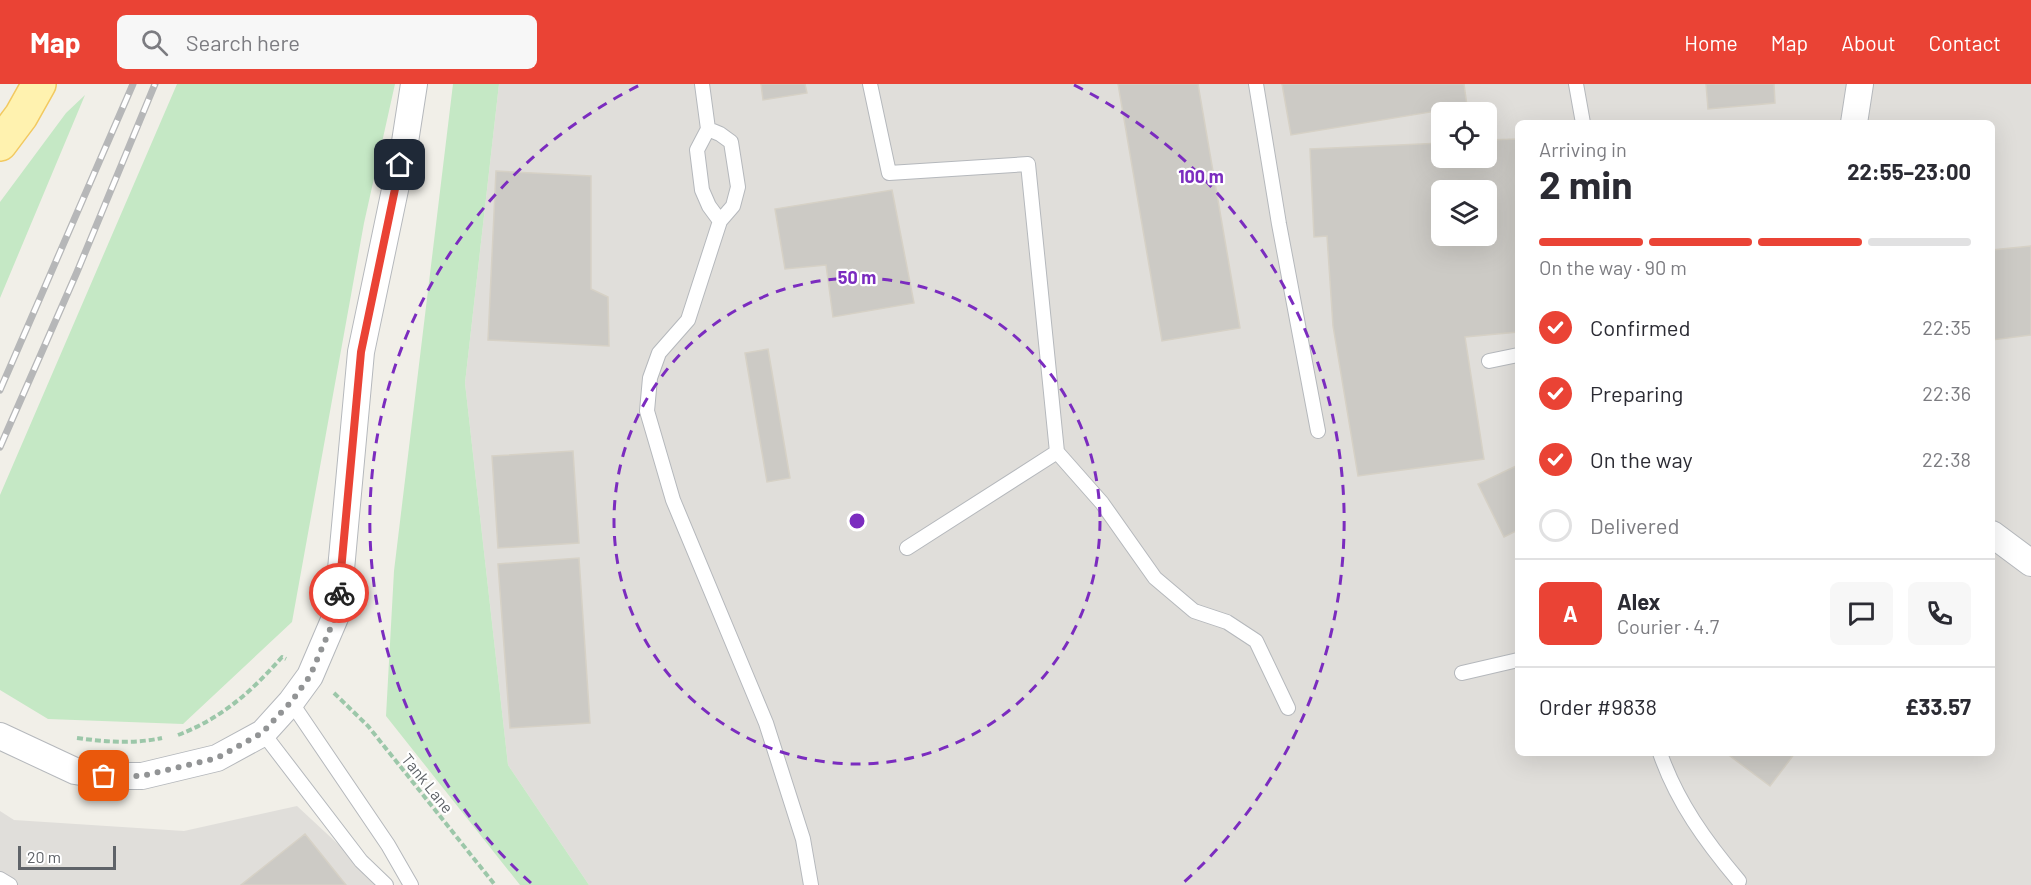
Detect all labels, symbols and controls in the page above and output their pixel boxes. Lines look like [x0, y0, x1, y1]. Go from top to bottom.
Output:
search box [117, 15, 537, 69]
text: Map [30, 25, 81, 59]
icon: search [138, 26, 171, 59]
text: Search here [186, 29, 300, 55]
text: Home [1684, 30, 1738, 55]
text: Map [1771, 30, 1808, 55]
text: About [1841, 30, 1896, 55]
text: Contact [1929, 30, 2001, 55]
map controls [1431, 102, 1497, 246]
button: locate [1431, 102, 1497, 168]
text: Arriving in [1539, 137, 1627, 161]
pin [374, 139, 425, 190]
icon: home [383, 148, 416, 181]
text: 22:55–23:00 [1847, 158, 1971, 184]
text: 2 min [1539, 160, 1632, 207]
text: 100 m [1178, 165, 1224, 187]
button: layers [1431, 180, 1497, 246]
text: On the way · 90 m [1539, 255, 1687, 279]
text: 50 m [838, 266, 876, 288]
icon: check [1539, 311, 1572, 344]
text: Confirmed [1590, 314, 1690, 340]
text: 22:35 [1922, 315, 1971, 339]
icon: check [1539, 377, 1572, 410]
text: Preparing [1590, 380, 1683, 406]
text: 22:36 [1922, 381, 1971, 405]
icon: check [1539, 443, 1572, 476]
text: On the way [1590, 446, 1693, 472]
text: 22:38 [1922, 447, 1971, 471]
centre of rings [847, 511, 867, 531]
text: Delivered [1590, 512, 1679, 538]
courier [309, 563, 369, 623]
icon: bike [323, 577, 356, 610]
button: chat [1830, 582, 1893, 645]
button: phone [1908, 582, 1971, 645]
text: Alex [1617, 588, 1660, 614]
text: A [1563, 600, 1578, 626]
text: Courier · 4.7 [1617, 614, 1719, 638]
text: Order #9838 [1539, 693, 1657, 719]
text: £33.57 [1905, 693, 1971, 719]
street label: Tank Lane [398, 749, 458, 817]
pin [78, 750, 129, 801]
icon: bag [87, 759, 120, 792]
scale bar [18, 843, 116, 870]
text: 20 m [27, 847, 61, 866]

